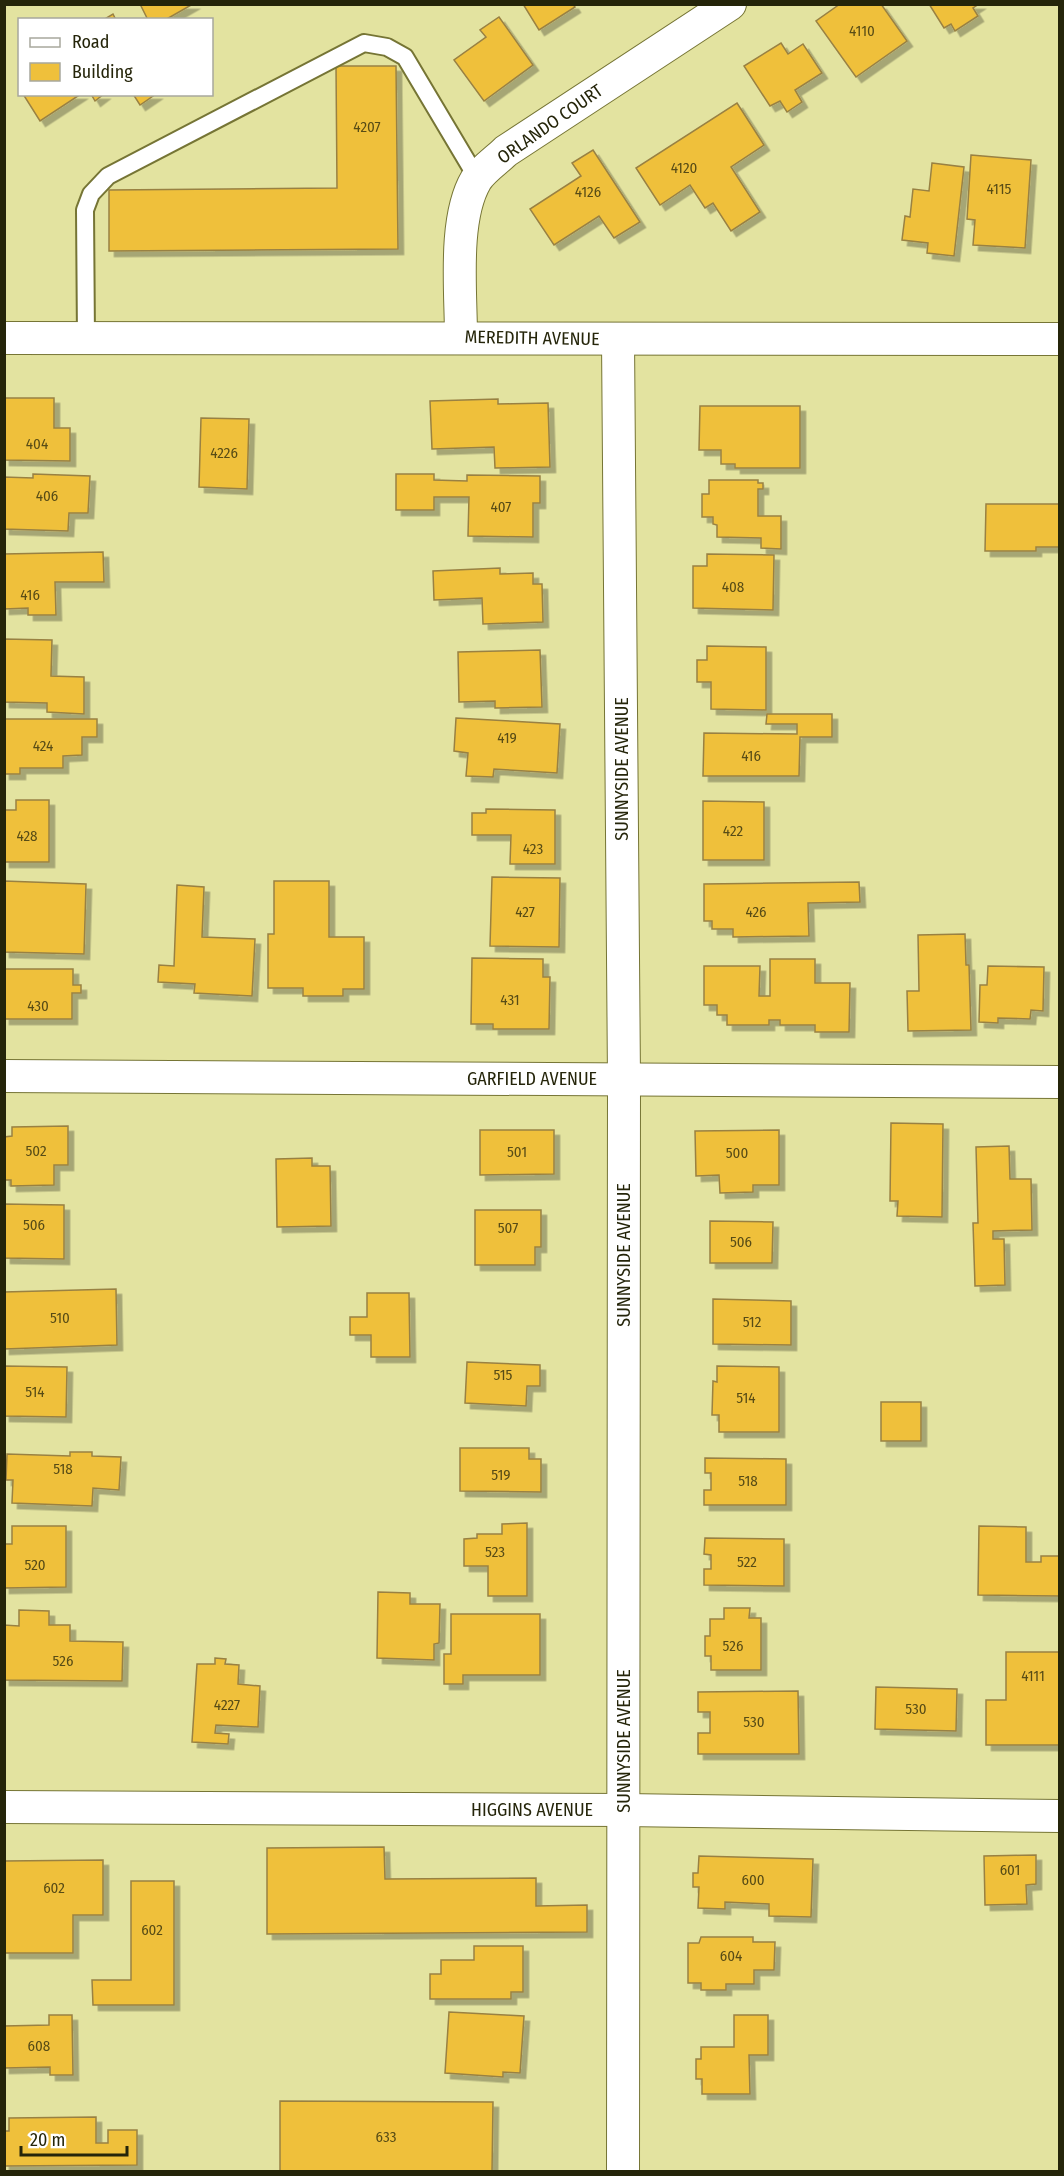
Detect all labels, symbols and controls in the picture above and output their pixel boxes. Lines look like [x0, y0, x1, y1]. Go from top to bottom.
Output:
legend [18, 18, 213, 96]
house number: 4110 [849, 22, 875, 40]
text: Road [72, 31, 109, 53]
text: Building [72, 61, 133, 83]
street label: ORLANDO COURT [493, 79, 608, 169]
house number: 4207 [353, 118, 381, 136]
house number: 4120 [671, 159, 697, 177]
house number: 4115 [987, 180, 1012, 198]
house number: 4126 [575, 183, 601, 201]
street label: MEREDITH AVENUE [464, 326, 600, 350]
house number: 404 [26, 435, 48, 453]
house number: 4226 [210, 444, 238, 462]
house number: 406 [36, 487, 58, 505]
house number: 407 [491, 498, 511, 516]
house number: 408 [722, 578, 744, 596]
house number: 416 [20, 586, 40, 604]
street label: SUNNYSIDE AVENUE [611, 697, 633, 841]
house number: 419 [497, 729, 517, 747]
house number: 424 [33, 737, 53, 755]
house number: 416 [741, 747, 761, 765]
house number: 422 [723, 822, 744, 840]
house number: 428 [16, 827, 38, 845]
house number: 423 [523, 840, 543, 858]
house number: 427 [515, 903, 535, 921]
house number: 426 [745, 903, 767, 921]
house number: 431 [500, 991, 520, 1009]
house number: 430 [27, 997, 49, 1015]
street label: GARFIELD AVENUE [467, 1068, 597, 1090]
house number: 502 [25, 1142, 47, 1160]
house number: 501 [507, 1143, 527, 1161]
house number: 500 [726, 1144, 748, 1162]
street label: SUNNYSIDE AVENUE [613, 1183, 635, 1327]
house number: 506 [23, 1216, 45, 1234]
house number: 507 [498, 1219, 518, 1237]
house number: 506 [730, 1233, 752, 1251]
house number: 510 [50, 1309, 70, 1327]
house number: 512 [743, 1313, 762, 1331]
house number: 515 [494, 1366, 513, 1384]
house number: 514 [25, 1383, 45, 1401]
house number: 514 [736, 1389, 756, 1407]
house number: 518 [53, 1460, 73, 1478]
house number: 519 [491, 1466, 511, 1484]
house number: 518 [738, 1472, 758, 1490]
house number: 523 [485, 1543, 505, 1561]
house number: 522 [737, 1553, 757, 1571]
house number: 520 [24, 1556, 46, 1574]
house number: 526 [723, 1637, 743, 1655]
house number: 526 [53, 1652, 73, 1670]
house number: 4111 [1021, 1667, 1045, 1685]
street label: SUNNYSIDE AVENUE [613, 1669, 635, 1813]
house number: 4227 [214, 1696, 240, 1714]
house number: 530 [905, 1700, 927, 1718]
house number: 530 [743, 1713, 765, 1731]
street label: HIGGINS AVENUE [471, 1799, 593, 1821]
house number: 601 [1000, 1861, 1020, 1879]
house number: 600 [741, 1871, 765, 1889]
house number: 602 [43, 1879, 65, 1897]
house number: 602 [141, 1921, 163, 1939]
house number: 604 [720, 1947, 742, 1965]
house number: 608 [28, 2037, 50, 2055]
scale bar [21, 2119, 128, 2157]
house number: 633 [376, 2128, 397, 2146]
text: 20 m [30, 2129, 65, 2151]

